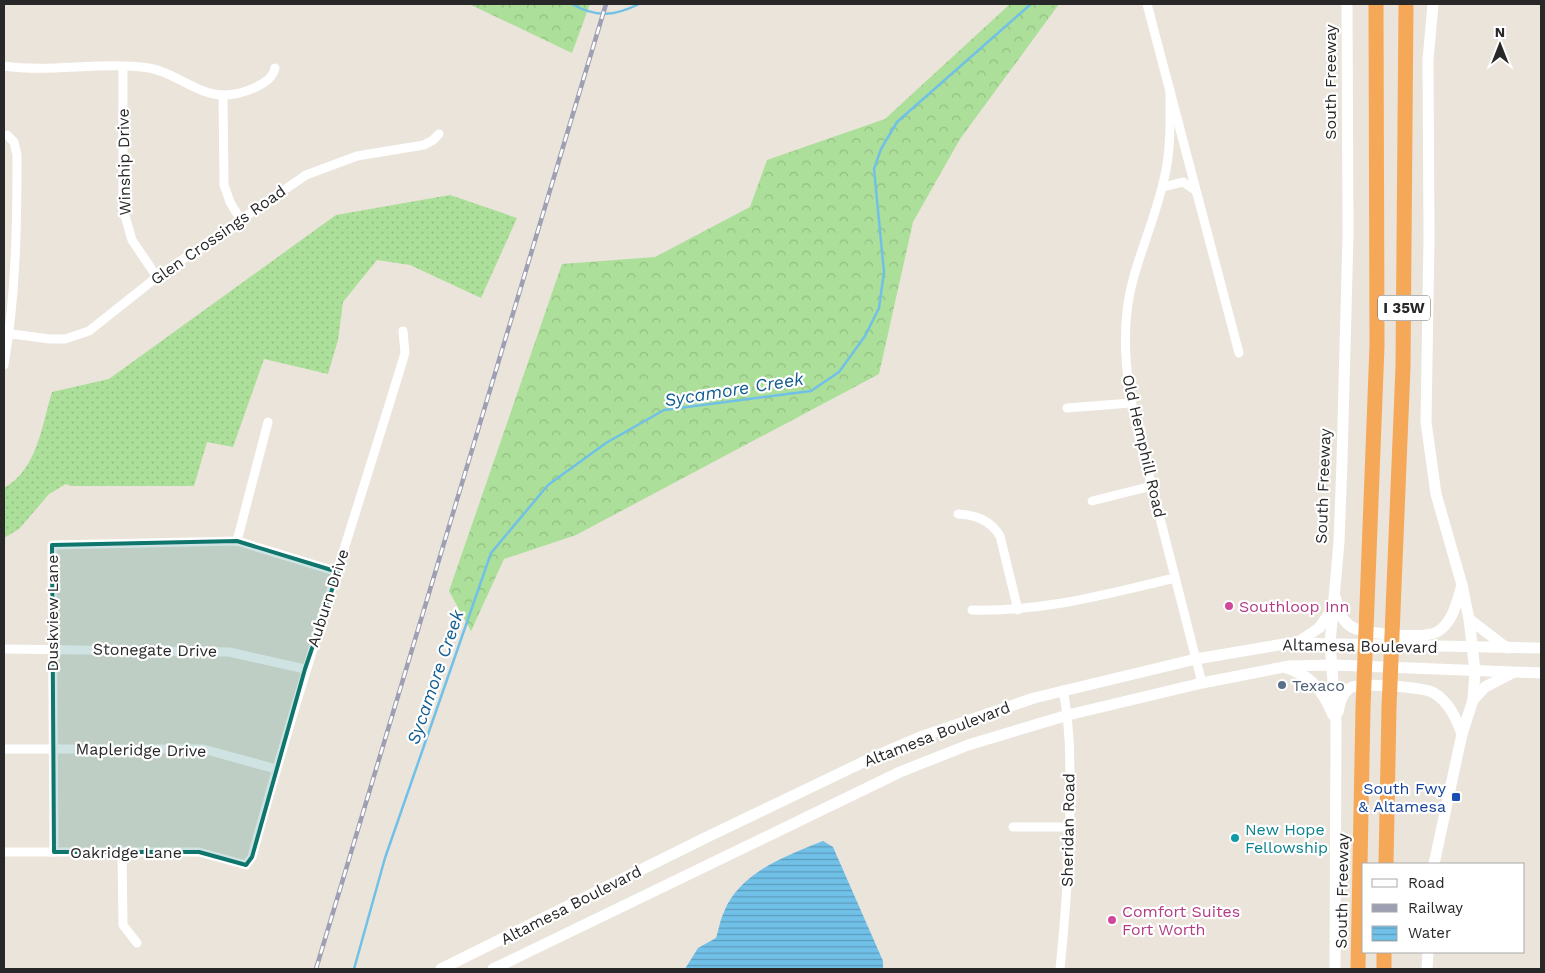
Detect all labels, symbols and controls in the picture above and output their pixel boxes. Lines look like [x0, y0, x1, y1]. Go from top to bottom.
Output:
north arrow [1475, 20, 1525, 70]
street label: South Freeway [1321, 24, 1340, 140]
text: N [1495, 24, 1505, 40]
street label: Winship Drive [114, 108, 134, 216]
street label: Glen Crossings Road [147, 181, 289, 289]
road number: I 35W [1378, 296, 1430, 320]
water label: Sycamore Creek [663, 367, 806, 410]
street label: Old Hemphill Road [1118, 373, 1170, 519]
street label: South Freeway [1311, 427, 1335, 544]
street label: Auburn Drive [303, 547, 353, 649]
street label: Duskview Lane [43, 555, 62, 671]
place label: Southloop Inn [1239, 597, 1349, 616]
marker: Southloop Inn [1223, 600, 1235, 612]
water label: Sycamore Creek [402, 606, 468, 747]
street label: Altamesa Boulevard [1282, 635, 1438, 657]
street label: Stonegate Drive [93, 639, 217, 661]
place label: Texaco [1292, 676, 1345, 695]
marker: Texaco [1276, 679, 1288, 691]
street label: Altamesa Boulevard [861, 697, 1013, 771]
street label: Mapleridge Drive [76, 739, 206, 761]
street label: Sheridan Road [1058, 773, 1078, 887]
place label: South Fwy & Altamesa [1358, 779, 1447, 816]
marker: South Fwy & Altamesa [1450, 791, 1462, 803]
place label: New Hope Fellowship [1245, 820, 1328, 857]
marker: New Hope Fellowship [1229, 832, 1241, 844]
street label: South Freeway [1331, 832, 1353, 949]
street label: Oakridge Lane [70, 843, 182, 862]
street label: Altamesa Boulevard [498, 861, 644, 949]
legend [1362, 863, 1525, 953]
text: Road [1408, 874, 1445, 892]
text: Railway [1408, 899, 1463, 917]
place label: Comfort Suites Fort Worth [1122, 902, 1240, 939]
marker: Comfort Suites Fort Worth [1106, 914, 1118, 926]
text: Water [1408, 924, 1451, 942]

